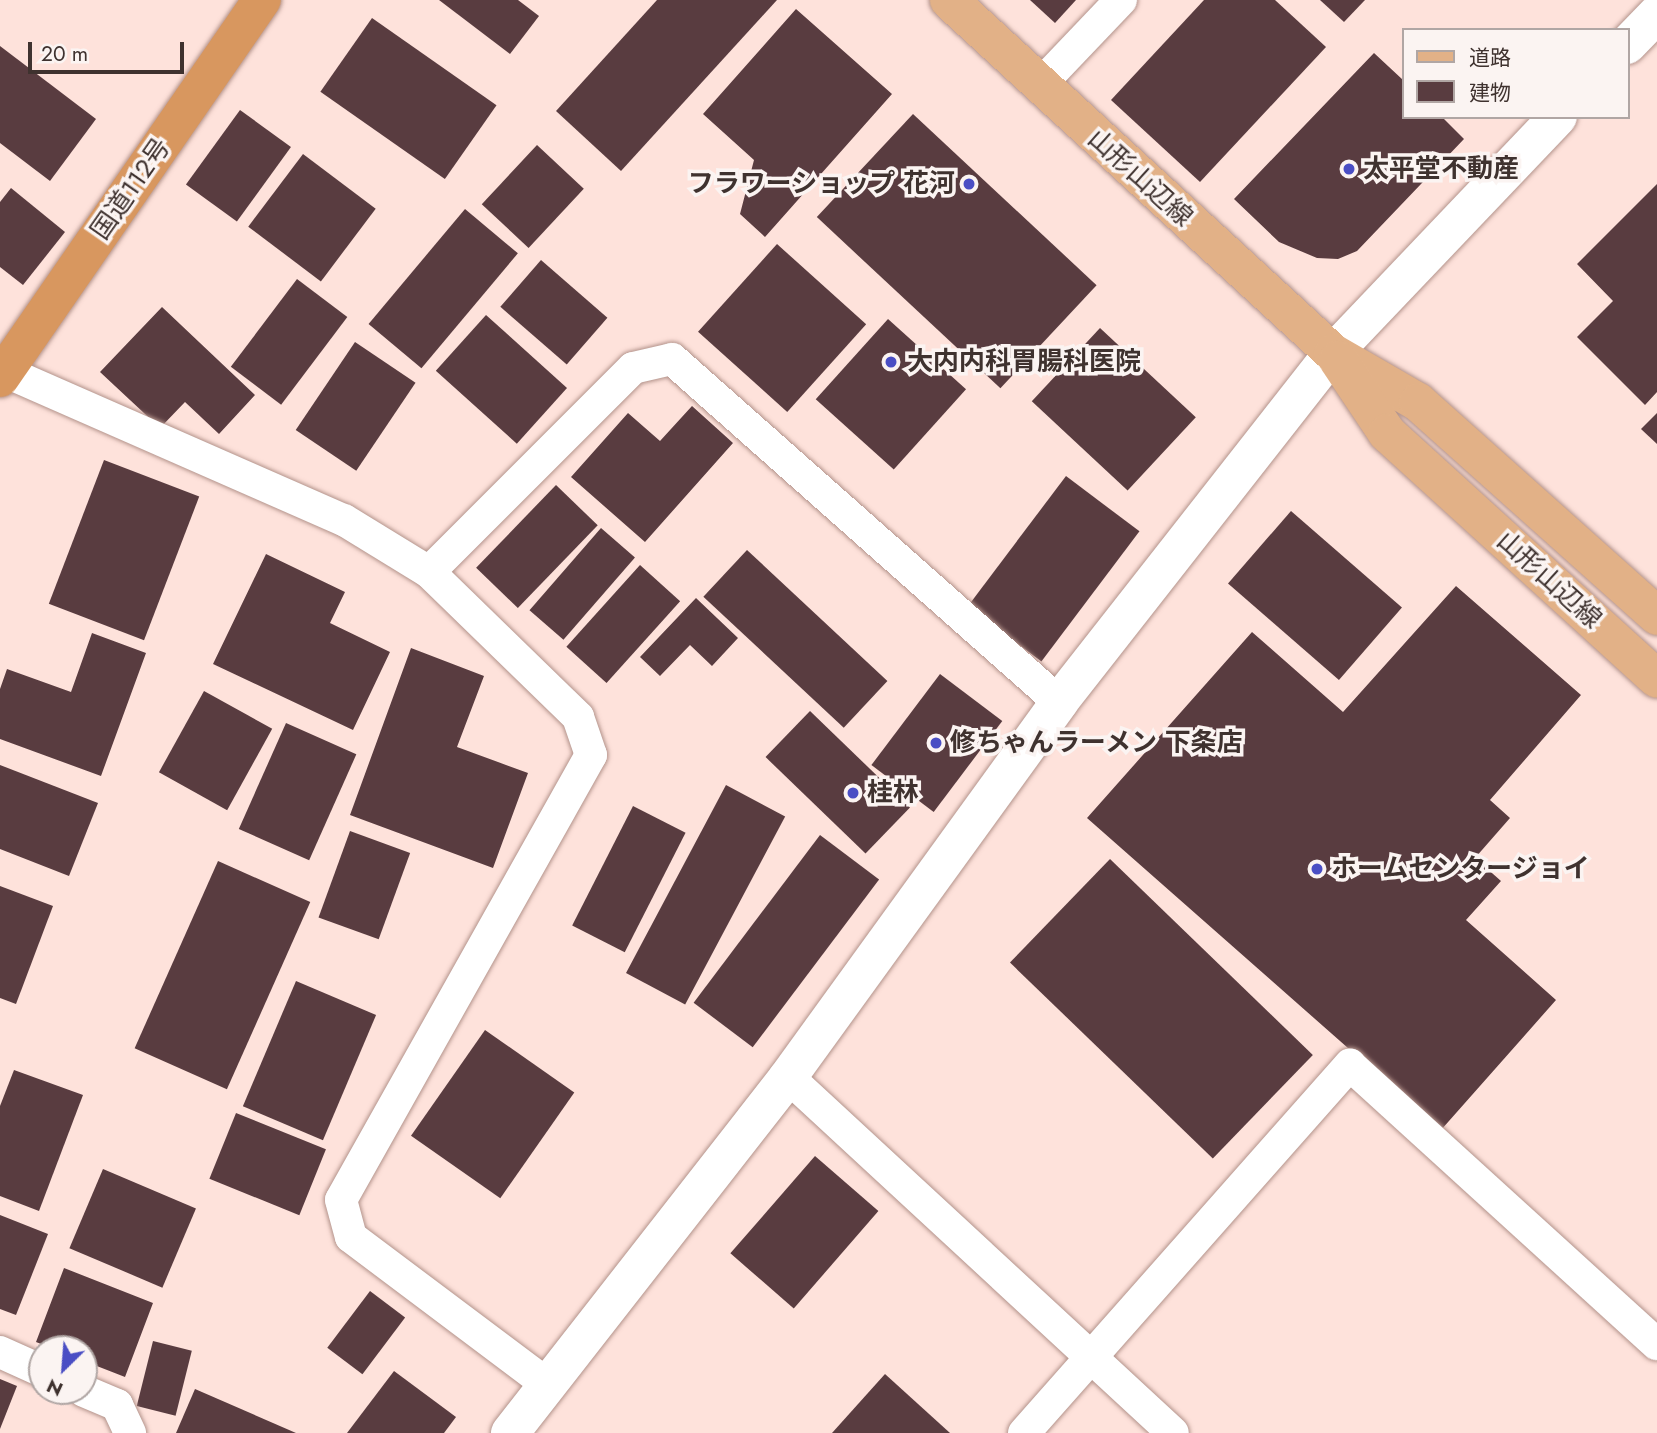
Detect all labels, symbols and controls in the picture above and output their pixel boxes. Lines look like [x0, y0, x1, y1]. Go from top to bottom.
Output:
scale bar [32, 28, 187, 72]
legend [1402, 28, 1629, 119]
text: 20 m [41, 39, 88, 69]
text: 道路 [1469, 43, 1511, 73]
text: 建物 [1469, 78, 1511, 108]
street label: 山形山辺線 [1081, 123, 1199, 233]
street label: 国道112号 [85, 132, 177, 246]
place label: 太平堂不動産 [1363, 153, 1519, 185]
marker: 太平堂不動産 [1341, 161, 1357, 177]
place label: フラワーショップ 花河 [687, 168, 955, 200]
marker: フラワーショップ 花河 [961, 176, 977, 192]
place label: 大内内科胃腸科医院 [907, 346, 1141, 378]
marker: 大内内科胃腸科医院 [881, 352, 901, 372]
street label: 山形山辺線 [1490, 525, 1608, 635]
place label: 修ちゃんラーメン 下条店 [950, 727, 1244, 759]
marker: 修ちゃんラーメン 下条店 [928, 735, 944, 751]
place label: 桂林 [867, 777, 919, 809]
marker: 桂林 [845, 785, 861, 801]
place label: ホームセンタージョイ [1331, 853, 1591, 885]
marker: ホームセンタージョイ [1309, 861, 1325, 877]
north arrow [28, 1335, 98, 1405]
text: N [42, 1372, 67, 1403]

